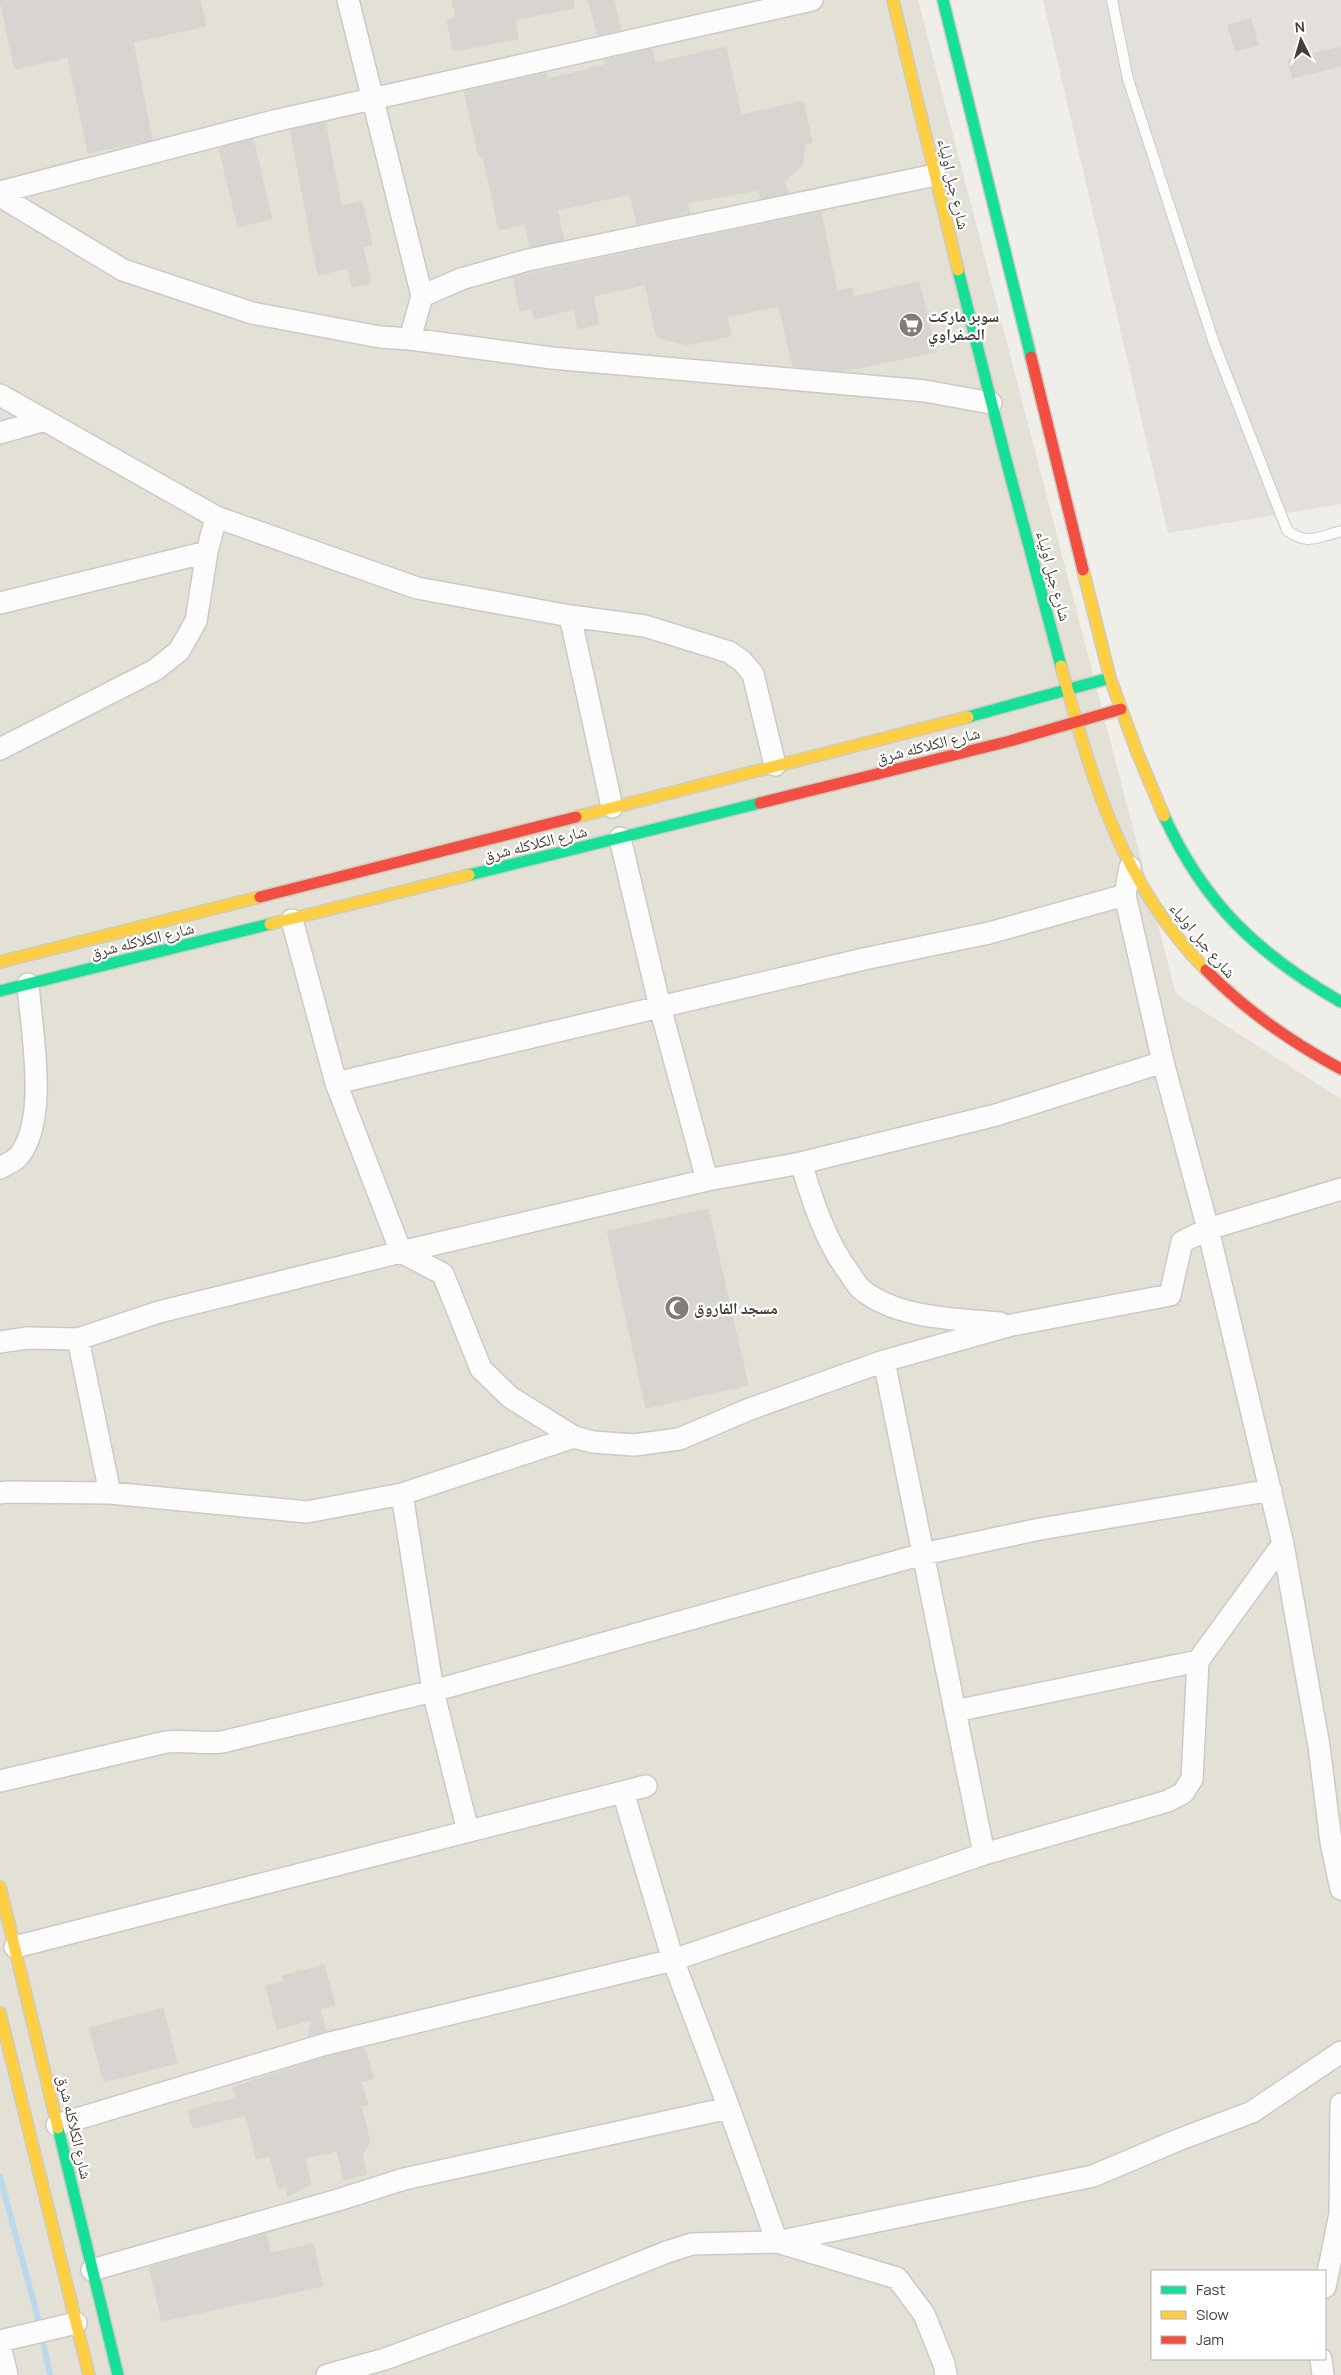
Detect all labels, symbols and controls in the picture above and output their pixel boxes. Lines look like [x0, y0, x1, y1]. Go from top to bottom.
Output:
north arrow [1276, 15, 1326, 65]
text: N [1294, 17, 1306, 36]
street label: شارع جبل اولياء [933, 136, 975, 232]
place label: سوبر ماركت الصفراوي [928, 305, 999, 347]
supermarket icon: سوبر ماركت الصفراوي [898, 312, 924, 338]
street label: شارع جبل اولياء [1031, 528, 1077, 624]
street label: شارع الكلاكله شرق [874, 721, 982, 769]
street label: شارع الكلاكله شرق [481, 819, 589, 867]
street label: شارع جبل اولياء [1165, 897, 1241, 983]
street label: شارع الكلاكله شرق [88, 916, 196, 964]
mosque icon: مسجد الفاروق [664, 1295, 690, 1321]
place label: مسجد الفاروق [694, 1297, 778, 1319]
street label: شارع الكلاكله شرق [52, 2073, 98, 2181]
legend [1151, 2270, 1326, 2360]
text: Fast [1196, 2279, 1225, 2300]
text: Slow [1196, 2304, 1229, 2325]
text: Jam [1196, 2329, 1224, 2350]

